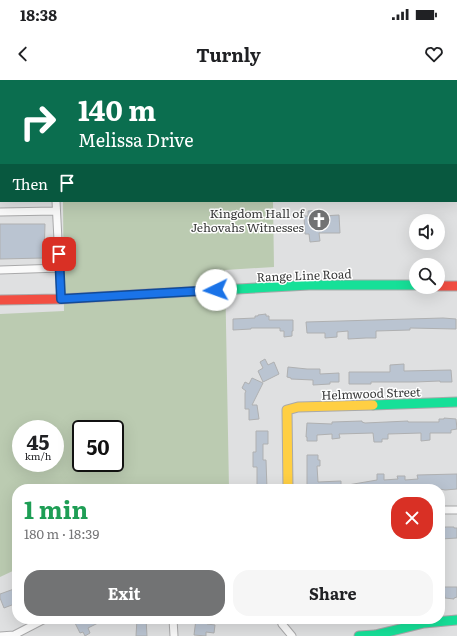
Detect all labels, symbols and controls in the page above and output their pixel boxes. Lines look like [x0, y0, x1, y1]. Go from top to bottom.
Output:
text: 18:38 [20, 3, 57, 26]
text: Turnly [196, 41, 261, 68]
icon: back [12, 43, 34, 65]
icon: heart [423, 43, 445, 65]
text: 140 m [78, 88, 156, 130]
icon: right [12, 96, 64, 148]
text: Melissa Drive [78, 126, 194, 153]
text: Then [12, 172, 48, 195]
icon: arrive [56, 172, 78, 194]
place label: Kingdom Hall of Jehovahs Witnesses [191, 204, 305, 236]
church icon: Kingdom Hall of Jehovahs Witnesses [306, 207, 332, 233]
map controls [409, 214, 445, 294]
button: sound [409, 214, 445, 250]
pin [42, 237, 76, 271]
icon: arrive [48, 243, 70, 265]
button: search [409, 258, 445, 294]
street label: Range Line Road [256, 264, 353, 286]
position arrow [195, 269, 237, 311]
street label: Helmwood Street [321, 382, 421, 404]
speed limit sign: 50 [72, 420, 124, 472]
text: 45 [27, 426, 49, 456]
text: km/h [25, 448, 51, 463]
text: 1 min [24, 491, 88, 526]
button: close [391, 497, 433, 539]
text: 180 m · 18:39 [24, 524, 99, 543]
button: Exit [24, 570, 225, 616]
button: Share [233, 570, 433, 616]

